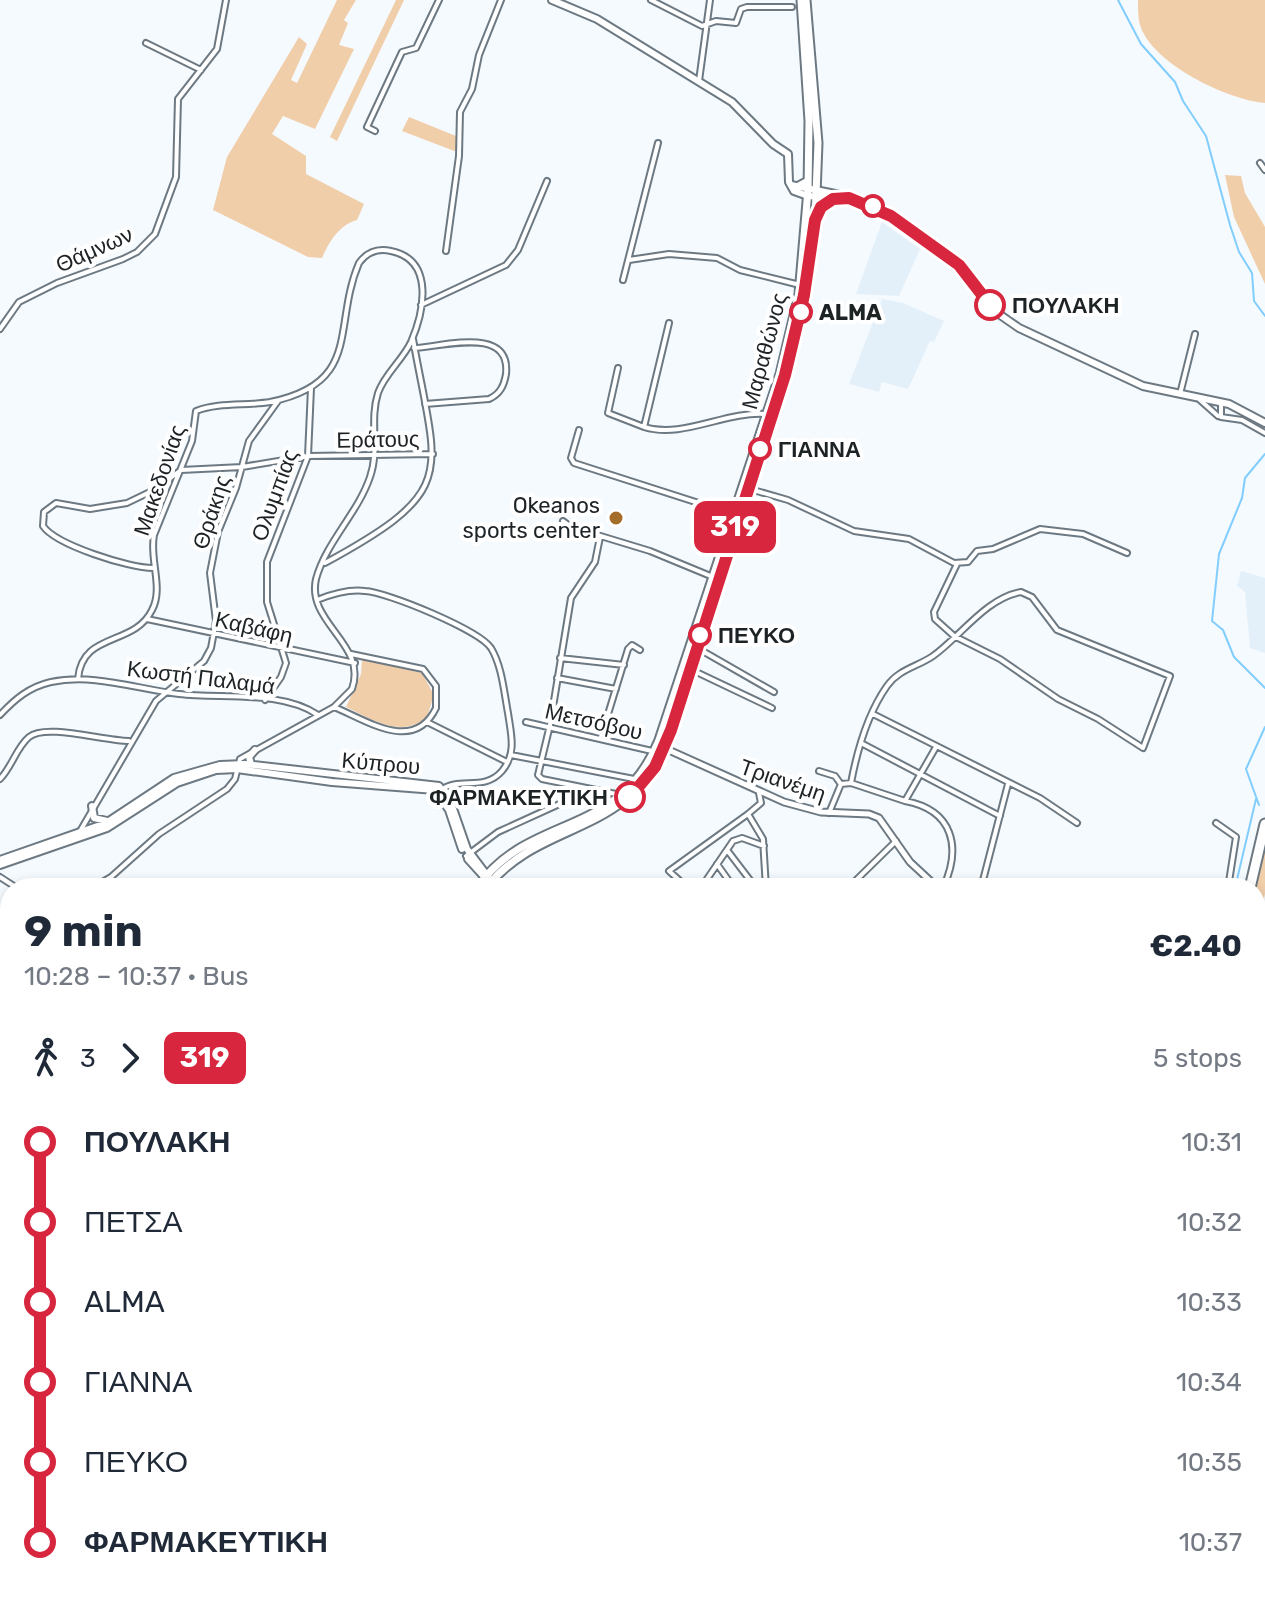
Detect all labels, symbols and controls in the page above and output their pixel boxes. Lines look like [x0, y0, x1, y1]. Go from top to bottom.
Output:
unlabelled marker [862, 195, 884, 217]
street label: Θάμνων [51, 221, 137, 278]
street label: Μαραθώνος [736, 290, 793, 412]
marker: ΠΟΥΛΑΚΗ [975, 290, 1005, 320]
place label: ΠΟΥΛΑΚΗ [1012, 292, 1119, 319]
place label: ALMA [819, 299, 882, 326]
marker: ALMA [790, 301, 812, 323]
street label: Μακεδονίας [128, 421, 191, 539]
street label: Εράτους [336, 425, 420, 454]
place label: ΓΙΑΝΝΑ [778, 436, 861, 463]
marker: ΓΙΑΝΝΑ [749, 438, 771, 460]
street label: Ολυμπίας [245, 446, 304, 545]
street label: Θράκης [187, 472, 236, 553]
place label: Okeanos sports center [463, 492, 601, 544]
line badge: 319 [689, 501, 781, 553]
marker: Okeanos sports center [607, 509, 625, 527]
text: 319 [710, 510, 760, 543]
street label: Καβάφη [212, 605, 295, 650]
place label: ΠΕΥΚΟ [718, 622, 795, 649]
marker: ΠΕΥΚΟ [689, 624, 711, 646]
street label: Κωστή Παλαμά [125, 655, 277, 700]
street label: Μετσόβου [542, 697, 645, 746]
street label: Κύπρου [341, 747, 421, 780]
street label: Τριανέμη [736, 753, 829, 808]
marker: ΦΑΡΜΑΚΕΥΤΙΚΗ [615, 782, 645, 812]
place label: ΦΑΡΜΑΚΕΥΤΙΚΗ [429, 784, 608, 811]
text: 9 min [24, 905, 143, 957]
text: €2.40 [1150, 928, 1242, 964]
text: 10:28 – 10:37 · Bus [24, 961, 249, 992]
icon: walk [24, 1036, 68, 1080]
icon: forward [108, 1036, 152, 1080]
text: 319 [180, 1041, 230, 1074]
text: 3 [80, 1043, 96, 1074]
text: 5 stops [1153, 1043, 1242, 1074]
text: ΠΟΥΛΑΚΗ [84, 1124, 230, 1160]
text: 10:31 [1181, 1127, 1242, 1158]
text: ΠΕΤΣΑ [84, 1204, 183, 1240]
text: 10:32 [1177, 1207, 1242, 1238]
text: ALMA [84, 1284, 165, 1320]
text: 10:33 [1176, 1287, 1242, 1318]
text: ΓΙΑΝΝΑ [84, 1364, 192, 1400]
text: 10:34 [1176, 1367, 1242, 1398]
text: ΠΕΥΚΟ [84, 1444, 188, 1480]
text: 10:35 [1177, 1447, 1242, 1478]
text: ΦΑΡΜΑΚΕΥΤΙΚΗ [84, 1524, 328, 1560]
text: 10:37 [1179, 1527, 1242, 1558]

